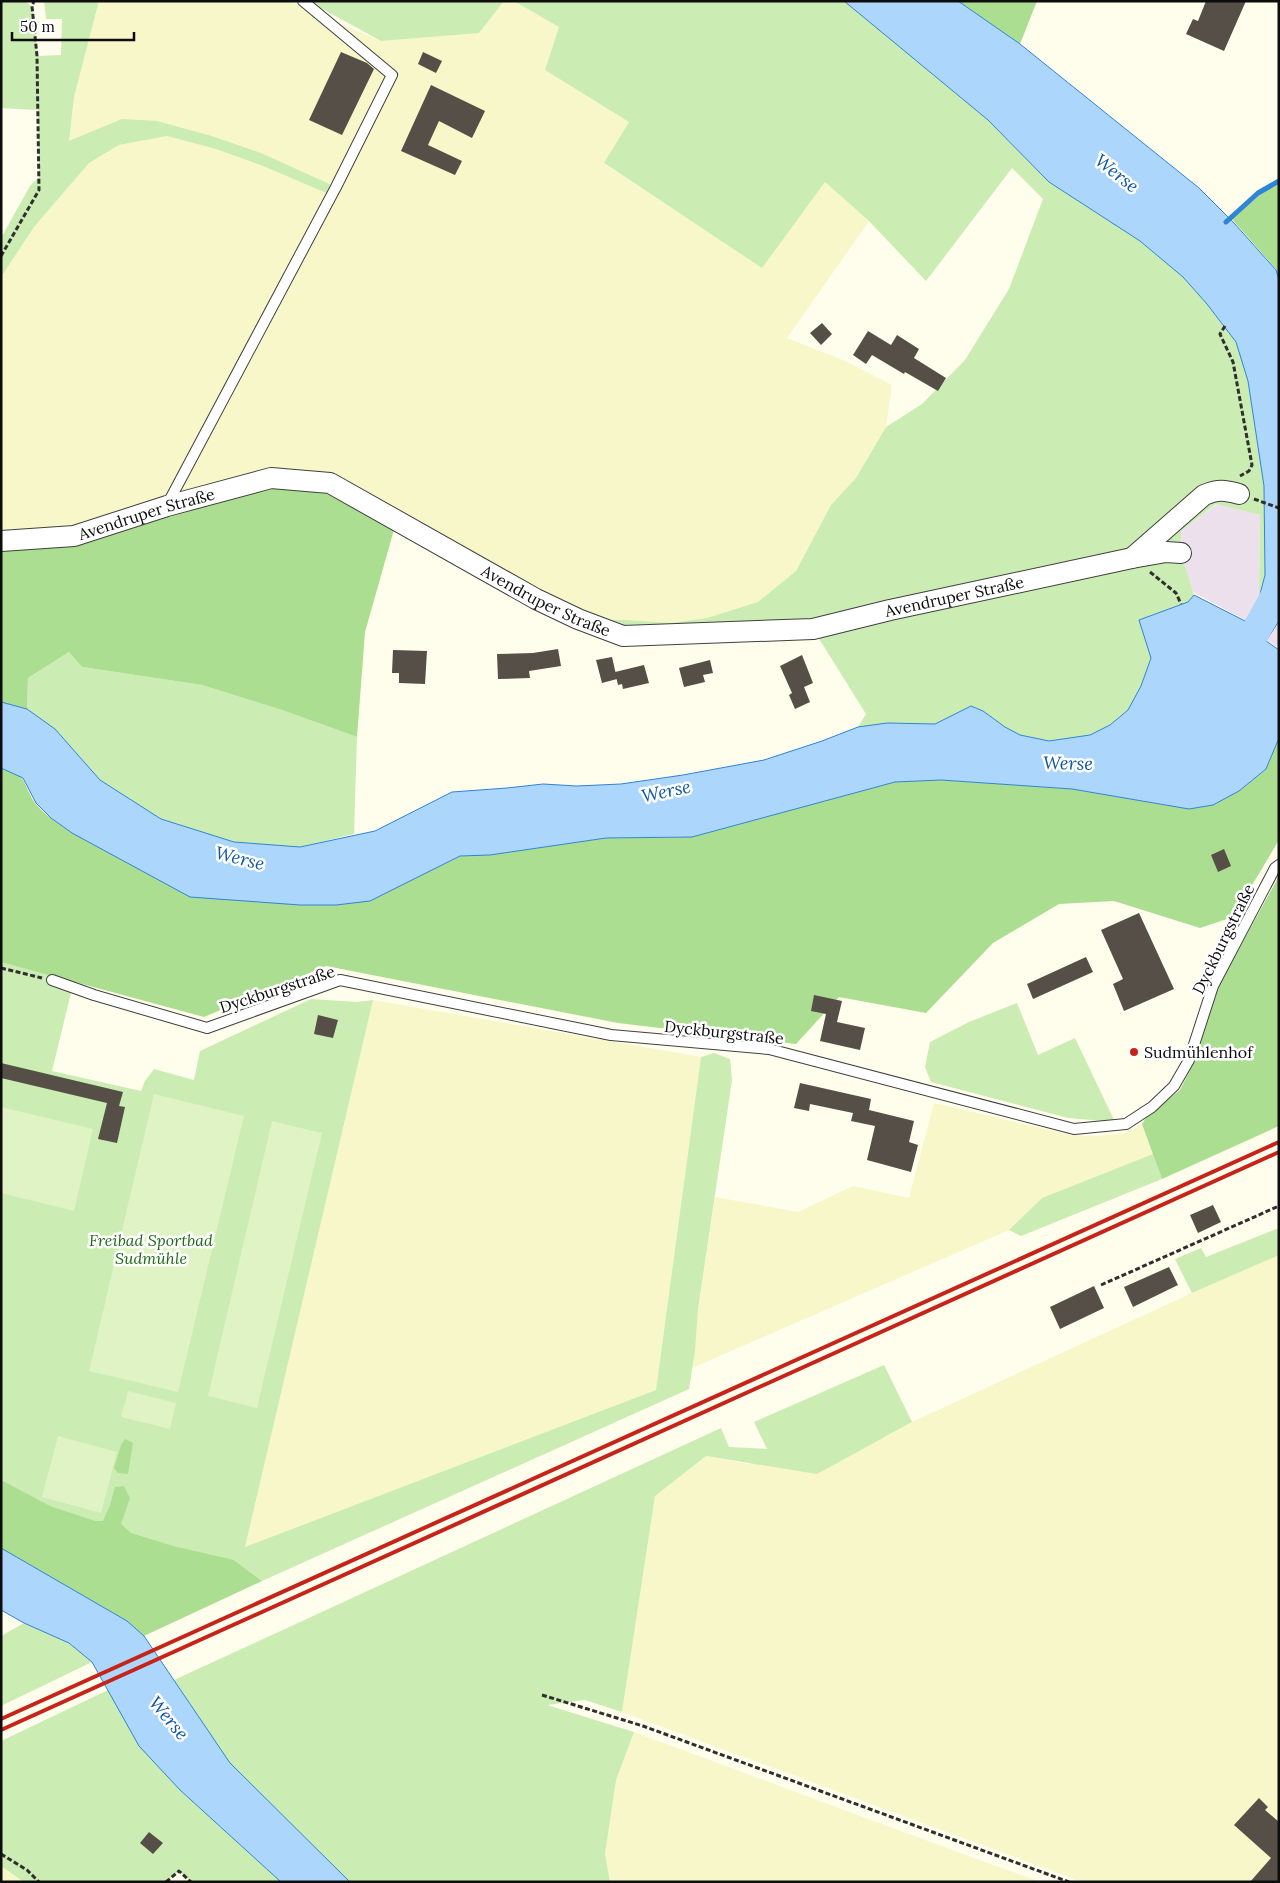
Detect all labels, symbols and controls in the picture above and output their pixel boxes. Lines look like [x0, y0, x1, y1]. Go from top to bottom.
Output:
scale bar [12, 10, 135, 42]
text: 50 m [20, 17, 55, 36]
water label: Werse [1090, 149, 1144, 197]
street label: Avendruper Straße [75, 484, 217, 544]
street label: Avendruper Straße [477, 560, 614, 640]
street label: Avendruper Straße [882, 571, 1026, 621]
water label: Werse [1043, 751, 1093, 775]
water label: Werse [639, 775, 693, 807]
water label: Werse [213, 841, 267, 875]
street label: Dyckburgstraße [1188, 880, 1258, 997]
street label: Dyckburgstraße [217, 961, 338, 1017]
street label: Dyckburgstraße [663, 1016, 785, 1048]
place label: Sudmühlenhof [1144, 1042, 1254, 1062]
marker: Sudmühlenhof [1128, 1046, 1140, 1058]
park label: Freibad Sportbad Sudmühle [89, 1230, 213, 1268]
water label: Werse [144, 1692, 194, 1744]

